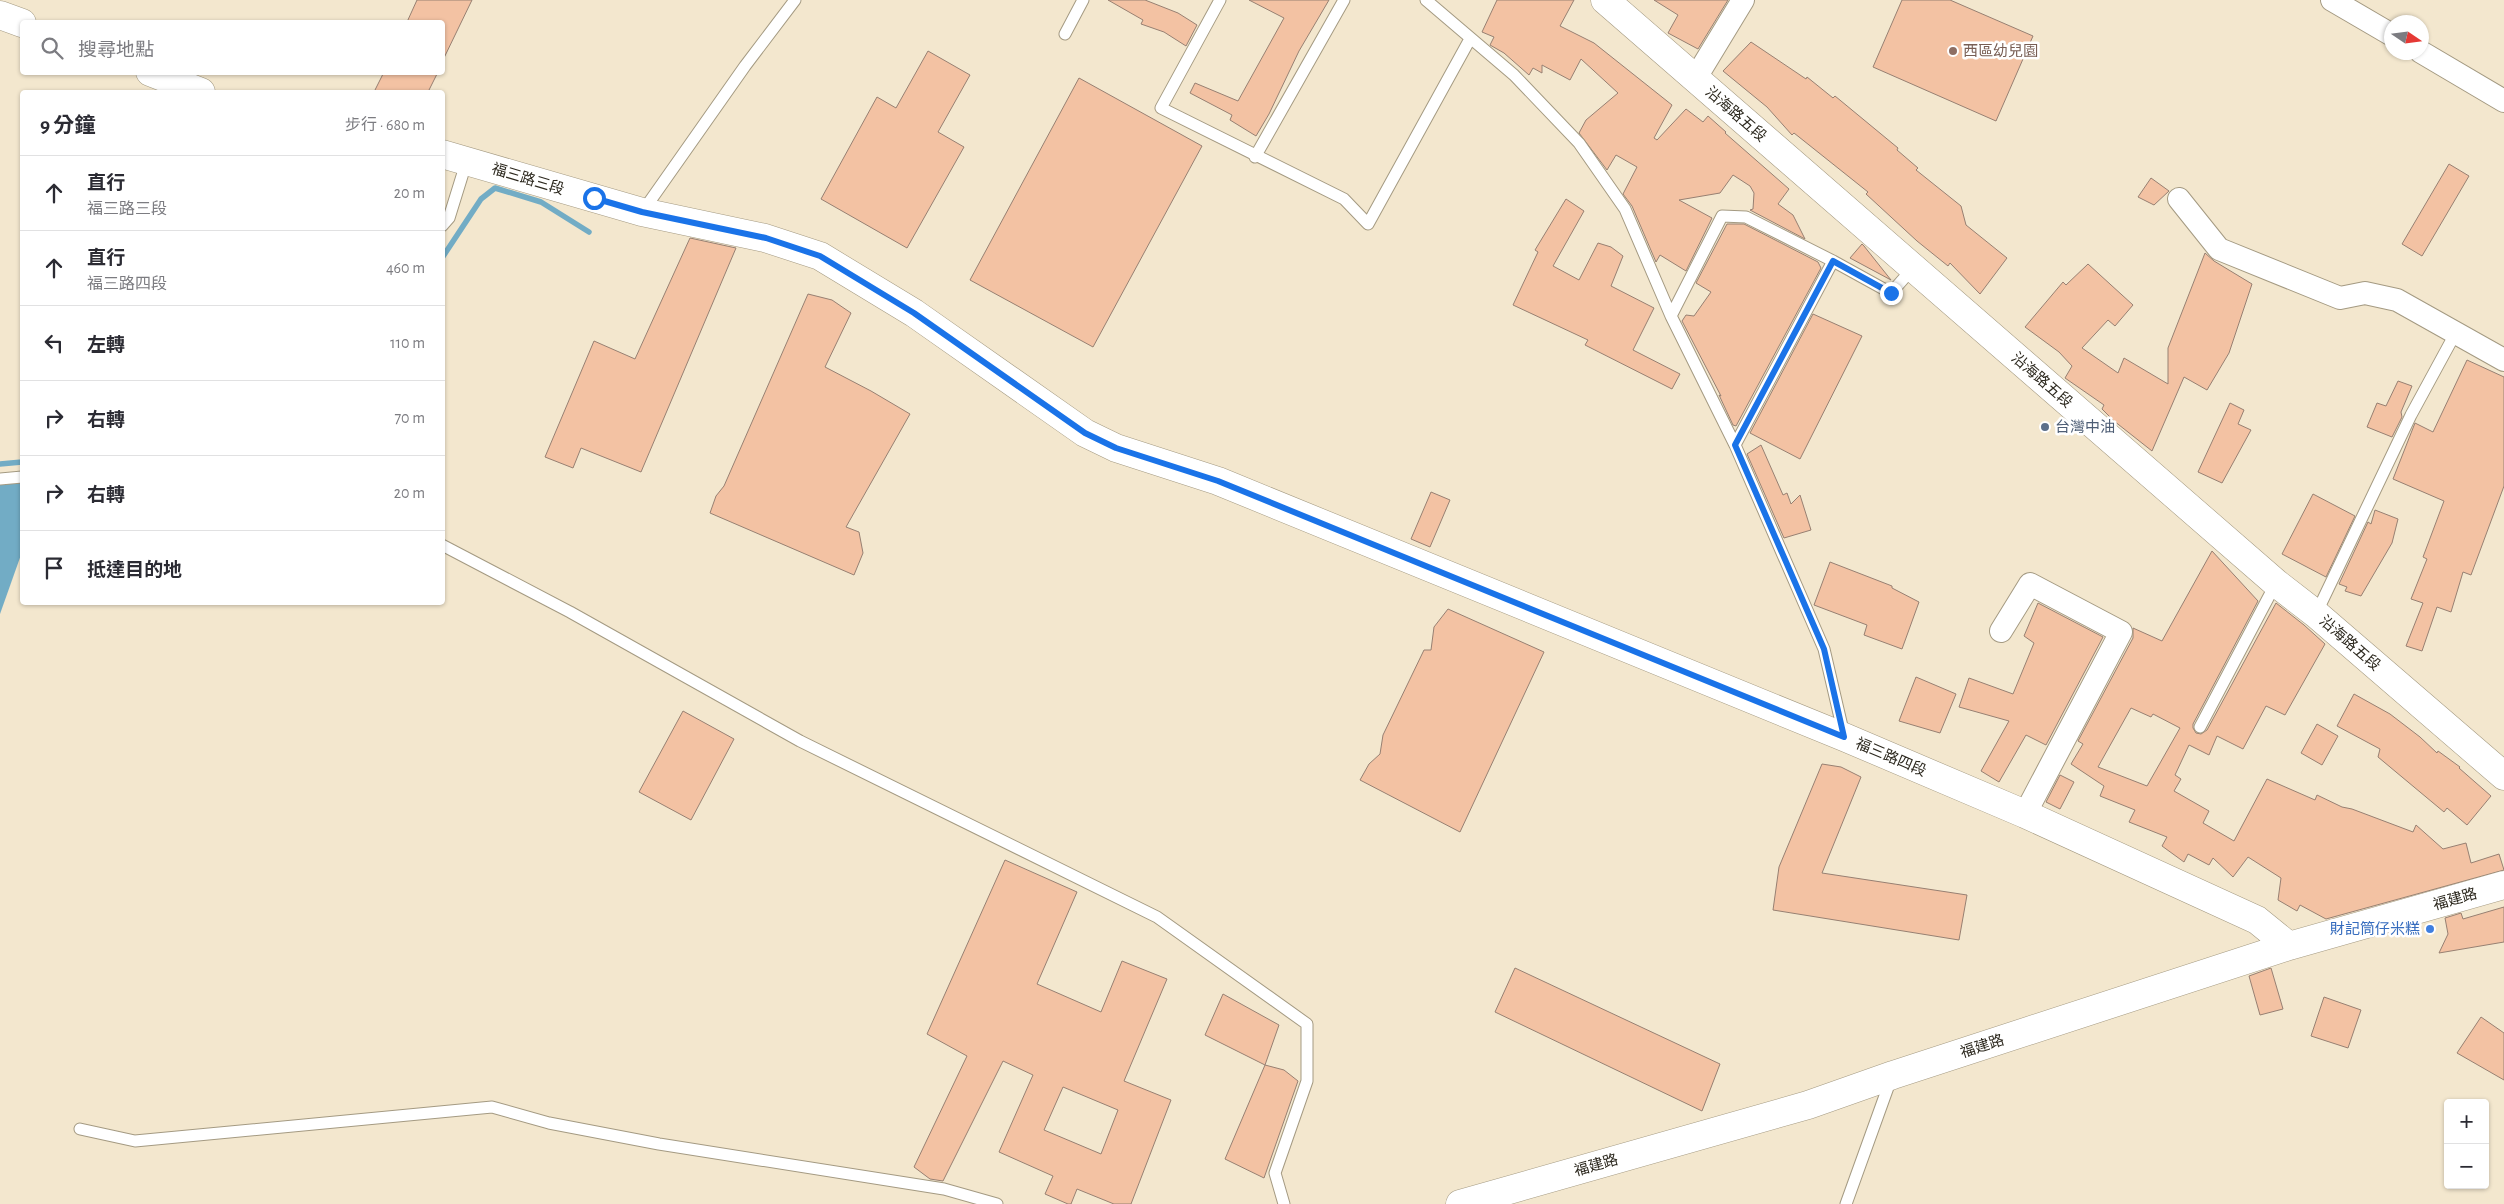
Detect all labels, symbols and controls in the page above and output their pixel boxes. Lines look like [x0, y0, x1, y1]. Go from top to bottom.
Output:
north arrow [2384, 15, 2429, 60]
search box [20, 20, 445, 75]
icon: search [38, 34, 66, 62]
text: 搜尋地點 [78, 41, 154, 60]
place label: 西區幼兒園 [1963, 43, 2038, 59]
marker: 西區幼兒園 [1947, 45, 1959, 57]
street label: 沿海路五段 [1702, 83, 1770, 145]
text: 9 分鐘 [40, 115, 95, 136]
text: 步行 · 680 m [345, 117, 425, 133]
street label: 福三路三段 [490, 160, 566, 198]
text: 直行 [87, 174, 125, 193]
icon: ahead [40, 179, 68, 207]
text: 20 m [394, 185, 425, 201]
route start [583, 187, 606, 210]
text: 福三路三段 [87, 201, 167, 217]
text: 直行 [87, 249, 125, 268]
icon: ahead [40, 254, 68, 282]
text: 460 m [386, 260, 425, 276]
text: 福三路四段 [87, 276, 167, 292]
route end [1880, 282, 1903, 305]
icon: left [40, 329, 68, 357]
text: 110 m [390, 335, 425, 351]
text: 左轉 [87, 336, 125, 355]
street label: 沿海路五段 [2008, 349, 2076, 411]
icon: right [40, 404, 68, 432]
text: 70 m [394, 410, 425, 426]
text: 右轉 [87, 411, 125, 430]
place label: 台灣中油 [2055, 419, 2115, 435]
marker: 台灣中油 [2039, 421, 2051, 433]
icon: right [40, 479, 68, 507]
text: 20 m [394, 485, 425, 501]
text: 右轉 [87, 486, 125, 505]
icon: arrive [40, 554, 68, 582]
text: 抵達目的地 [87, 561, 182, 580]
street label: 沿海路五段 [2316, 612, 2384, 674]
street label: 福三路四段 [1853, 735, 1929, 779]
street label: 福建路 [2431, 885, 2479, 913]
place label: 財記筒仔米糕 [2330, 920, 2420, 937]
marker: 財記筒仔米糕 [2424, 923, 2436, 935]
street label: 福建路 [1958, 1031, 2006, 1061]
map controls [2444, 1099, 2489, 1189]
button: + [2444, 1099, 2489, 1144]
button: − [2444, 1144, 2489, 1189]
street label: 福建路 [1572, 1151, 1620, 1179]

